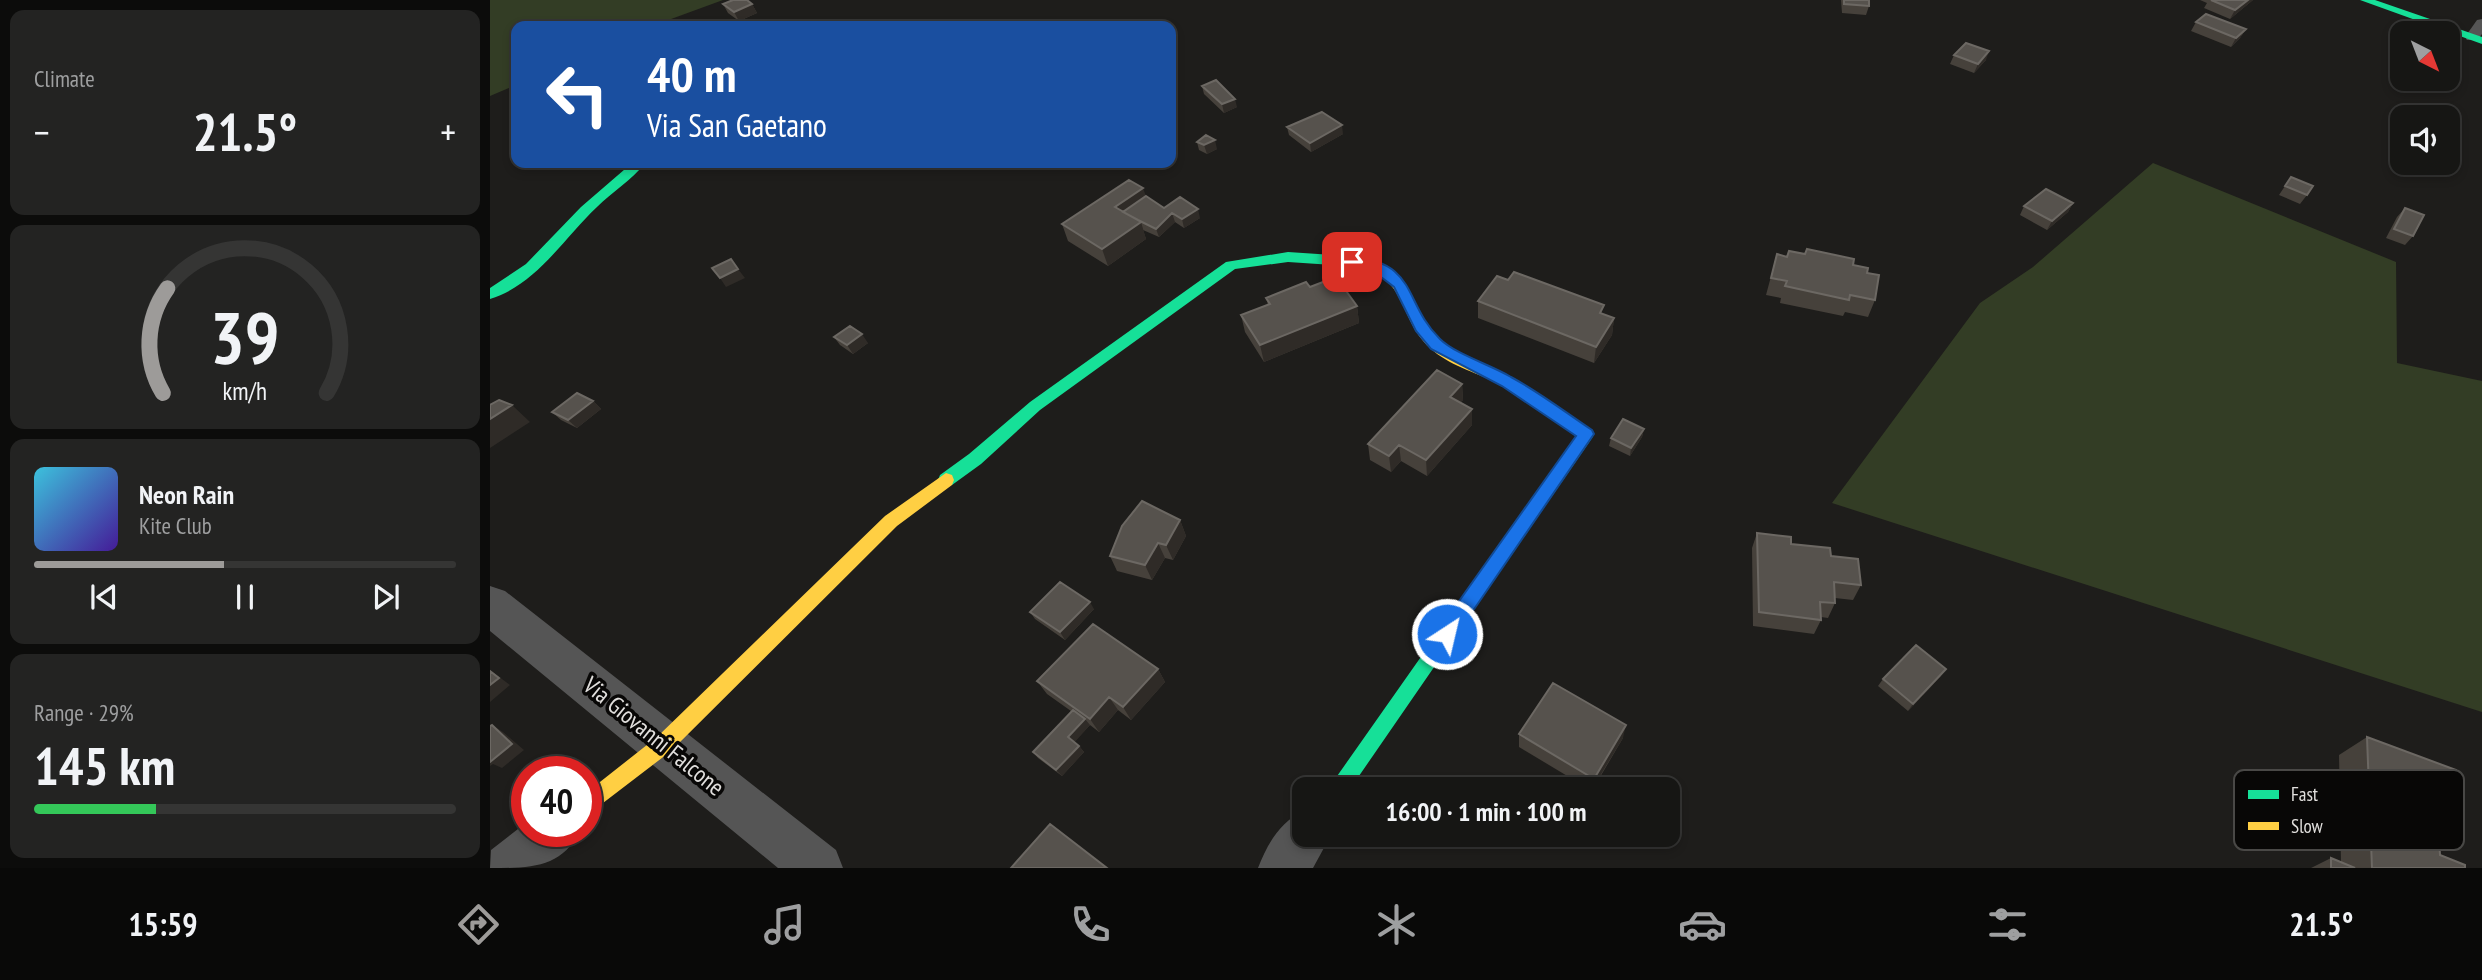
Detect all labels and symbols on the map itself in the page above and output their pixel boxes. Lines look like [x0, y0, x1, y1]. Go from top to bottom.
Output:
north arrow [2390, 21, 2460, 91]
pin [1322, 232, 1382, 292]
position arrow [1410, 597, 1484, 671]
street label: Via Giovanni Falcone [576, 669, 731, 802]
speed limit sign: 40 [511, 756, 602, 847]
legend [2234, 770, 2464, 850]
text: Fast [2291, 782, 2319, 806]
text: Slow [2291, 814, 2324, 838]

